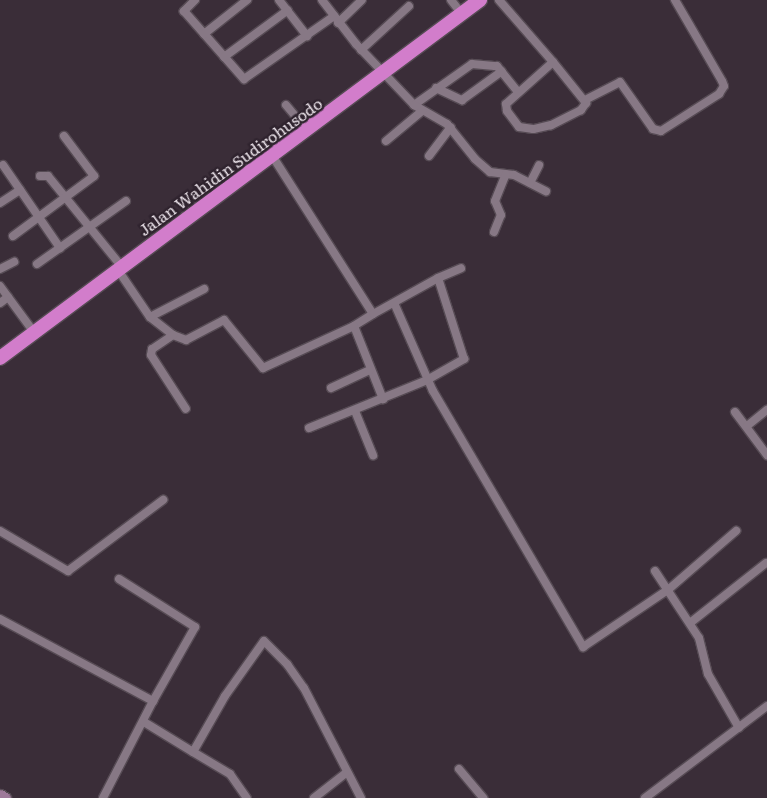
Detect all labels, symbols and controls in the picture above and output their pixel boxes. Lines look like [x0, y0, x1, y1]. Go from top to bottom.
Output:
street label: Jalan Wahidin Sudirohusodo [134, 93, 326, 239]

